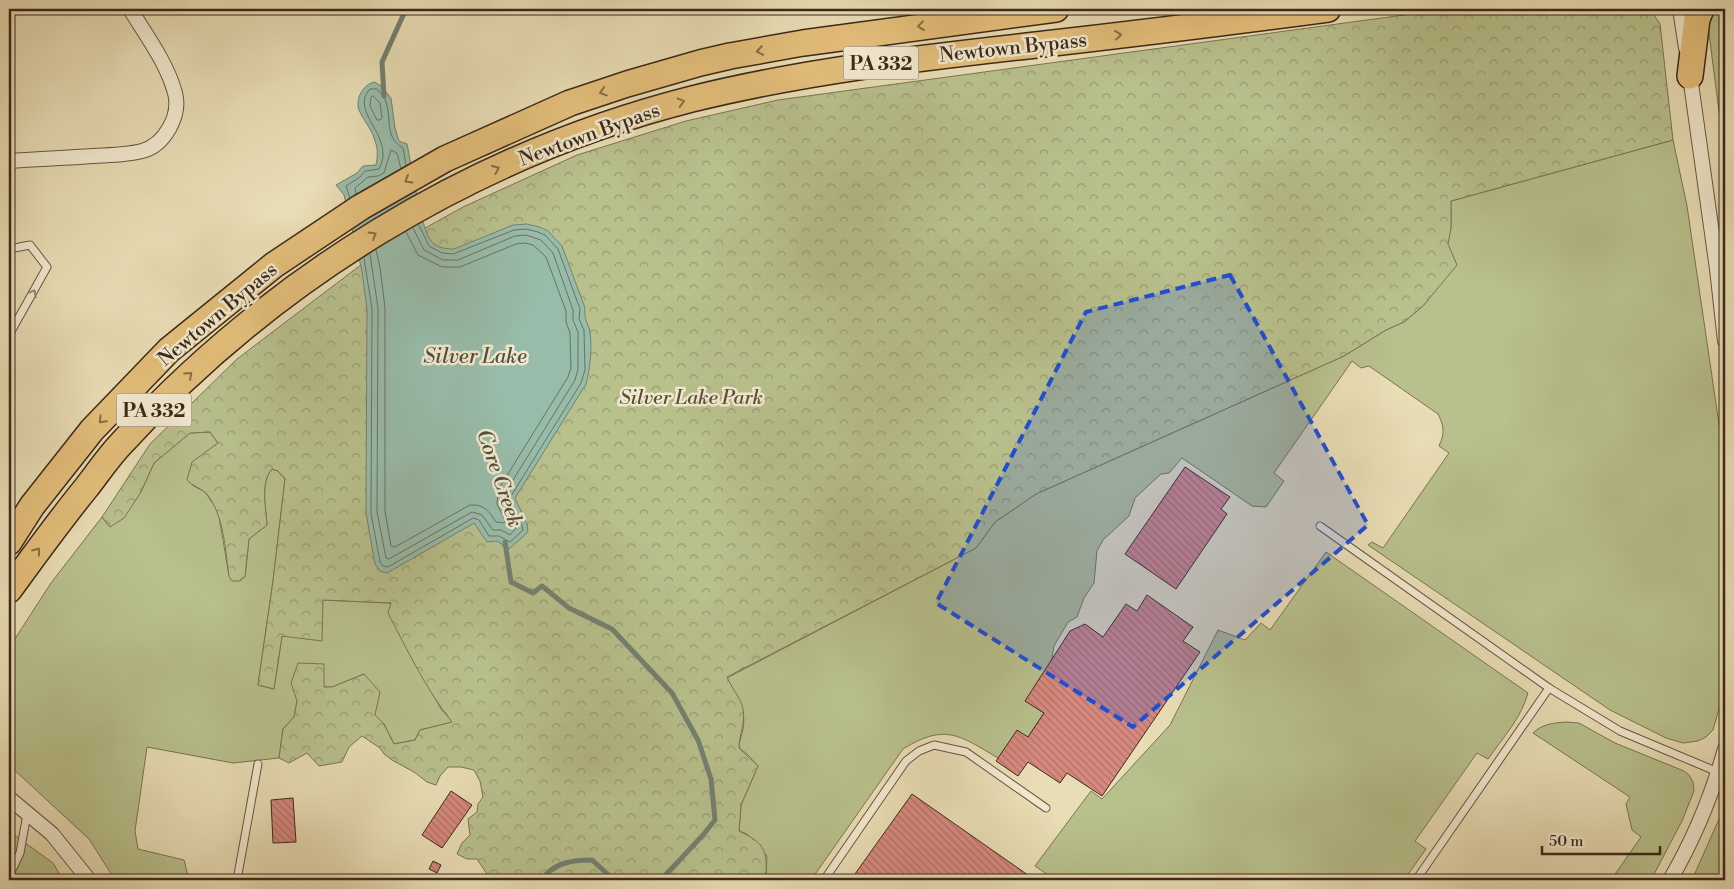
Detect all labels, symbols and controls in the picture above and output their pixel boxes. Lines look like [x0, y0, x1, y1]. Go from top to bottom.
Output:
one-way arrow [916, 21, 925, 31]
street label: Newtown Bypass [938, 28, 1088, 69]
one-way arrow [1114, 30, 1122, 41]
one-way arrow [756, 45, 764, 55]
road number: PA 332 [844, 46, 918, 80]
one-way arrow [599, 87, 608, 97]
street label: Newtown Bypass [515, 98, 664, 173]
one-way arrow [676, 98, 685, 108]
one-way arrow [491, 165, 499, 175]
one-way arrow [404, 174, 413, 184]
one-way arrow [368, 232, 377, 241]
street label: Newtown Bypass [153, 258, 283, 372]
one-way arrow [26, 289, 36, 298]
water label: Silver Lake [423, 344, 527, 370]
one-way arrow [183, 373, 192, 381]
park label: Silver Lake Park [619, 386, 763, 411]
road number: PA 332 [116, 394, 192, 426]
one-way arrow [99, 414, 108, 423]
water label: Core Creek [470, 426, 528, 531]
one-way arrow [31, 547, 40, 557]
scale bar [1542, 824, 1659, 856]
text: 50 m [1549, 832, 1583, 851]

